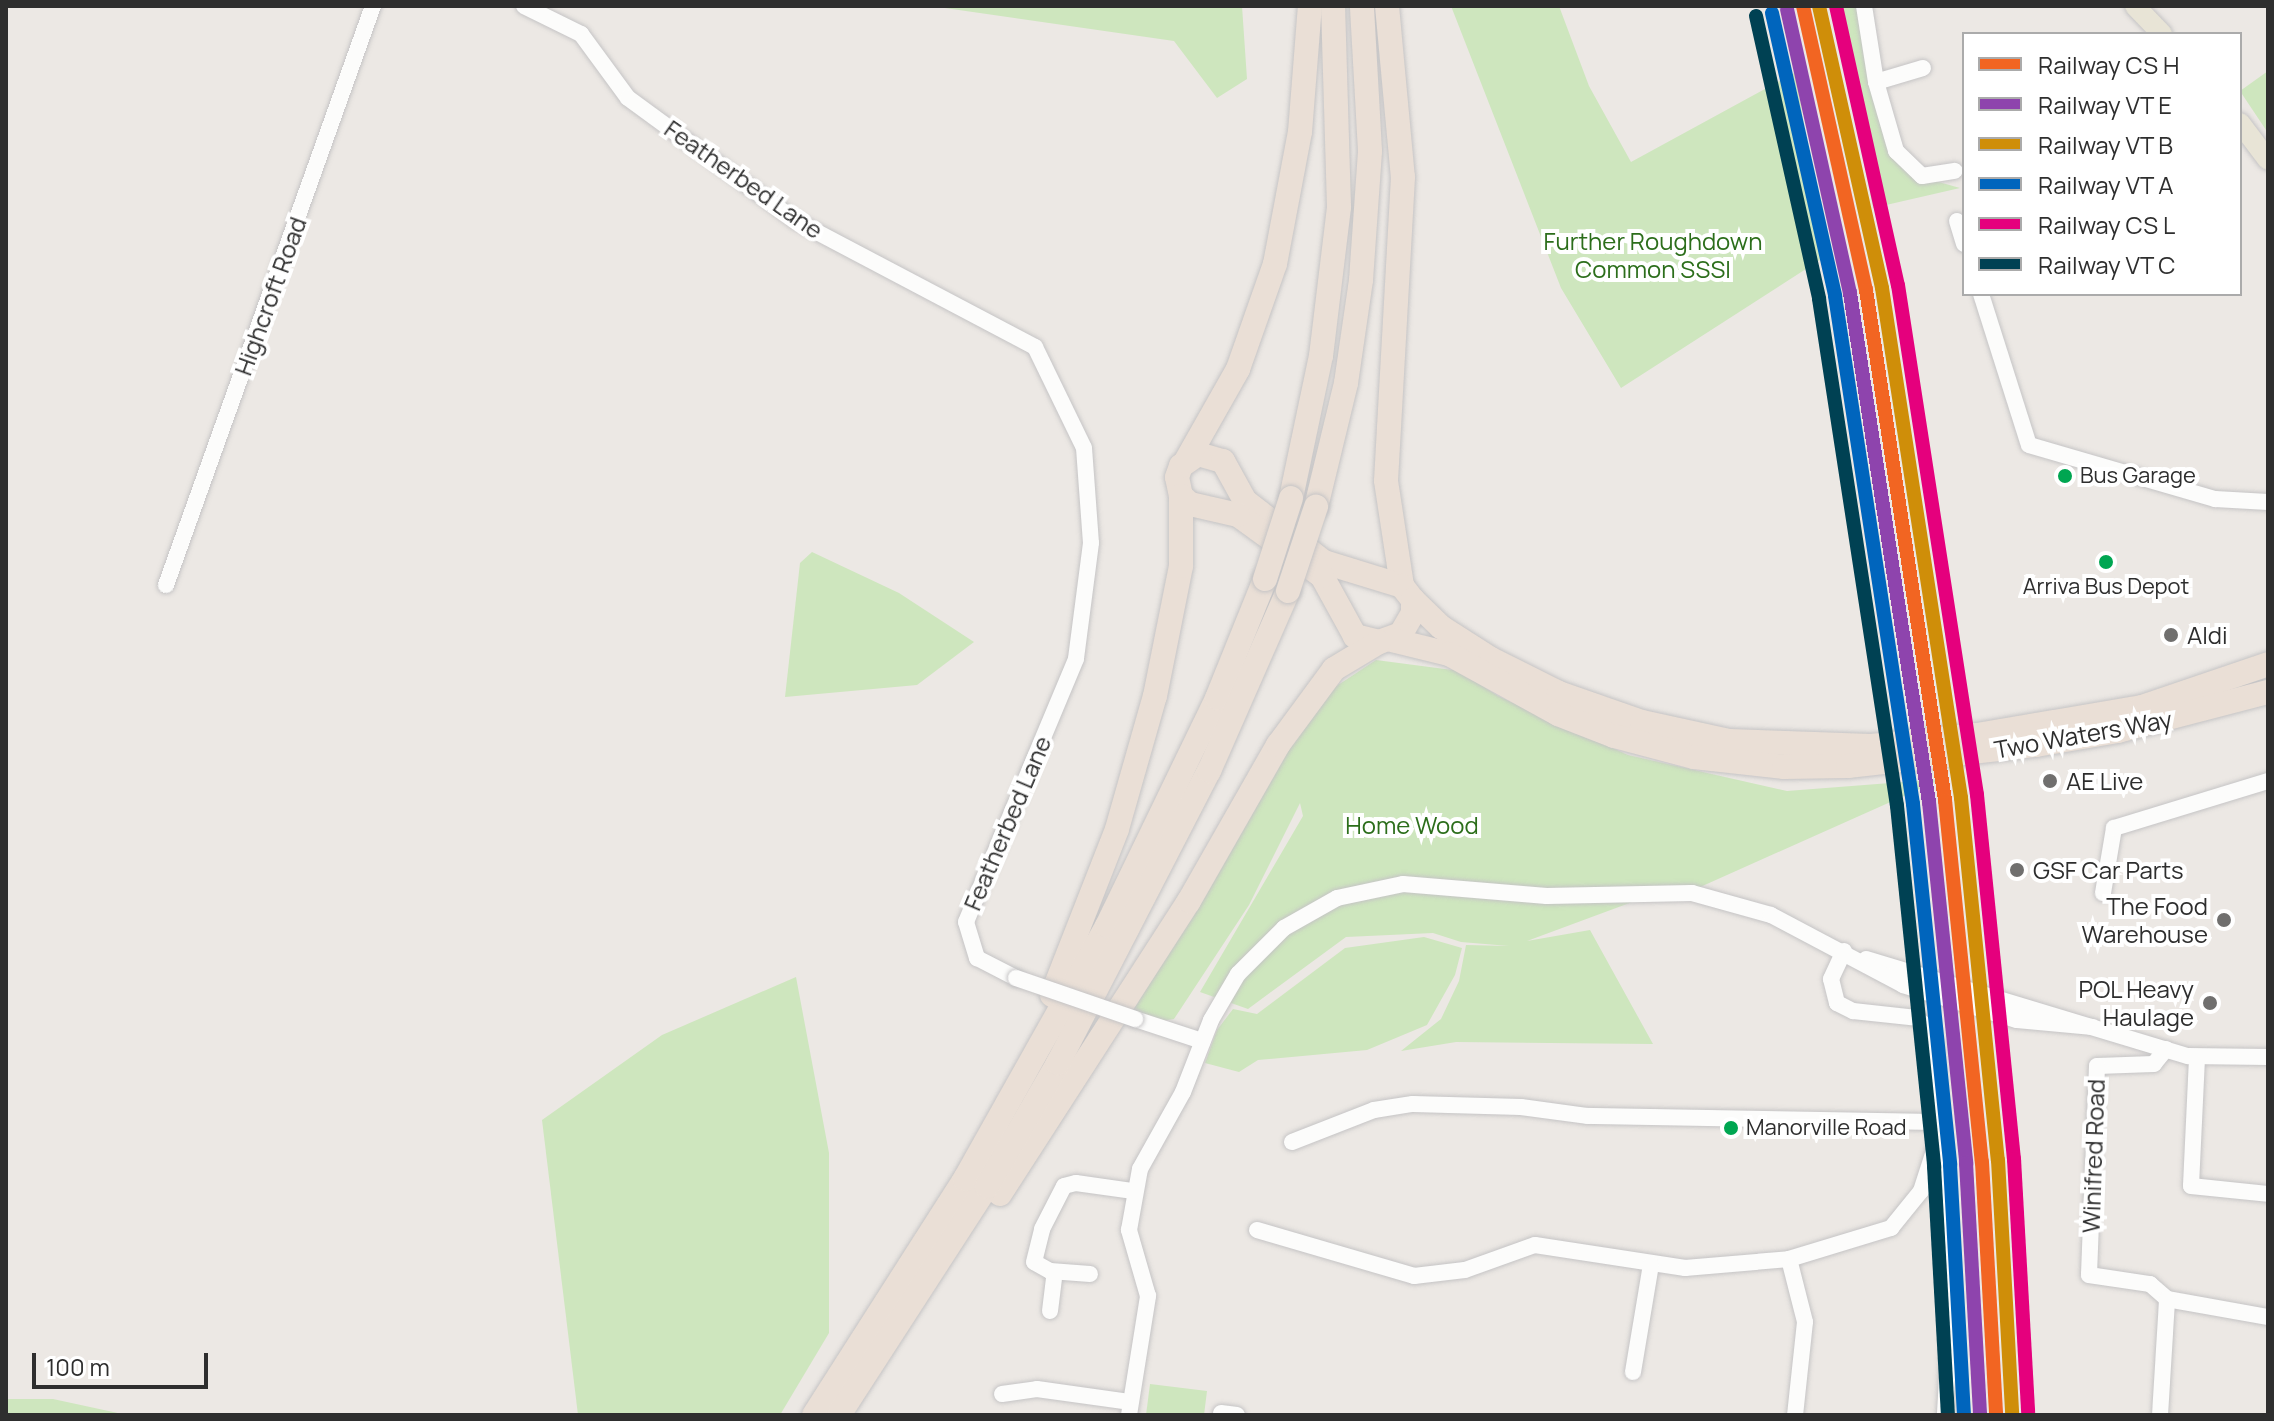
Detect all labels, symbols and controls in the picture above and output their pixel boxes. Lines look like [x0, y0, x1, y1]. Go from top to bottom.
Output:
legend [1962, 32, 2242, 296]
text: Railway CS H [2038, 48, 2179, 81]
text: Railway VT E [2038, 88, 2172, 121]
street label: Featherbed Lane [659, 114, 829, 244]
text: Railway VT B [2038, 128, 2173, 161]
text: Railway VT A [2038, 168, 2174, 201]
text: Railway CS L [2038, 208, 2175, 241]
street label: Highcroft Road [228, 213, 312, 379]
park label: Further Roughdown Common SSSI [1544, 227, 1762, 283]
text: Railway VT C [2038, 248, 2176, 281]
place label: Bus Garage [2080, 463, 2196, 489]
marker: Bus Garage [2057, 468, 2073, 484]
marker: Arriva Bus Depot [2098, 554, 2114, 570]
place label: Arriva Bus Depot [2023, 574, 2189, 600]
place label: Aldi [2187, 621, 2228, 649]
marker: Aldi [2162, 626, 2180, 644]
street label: Two Waters Way [1992, 704, 2174, 764]
street label: Featherbed Lane [957, 732, 1057, 914]
place label: AE Live [2066, 767, 2143, 795]
marker: AE Live [2041, 772, 2059, 790]
park label: Home Wood [1345, 811, 1479, 839]
place label: GSF Car Parts [2033, 856, 2184, 884]
marker: GSF Car Parts [2008, 861, 2026, 879]
place label: The Food Warehouse [2082, 892, 2208, 948]
marker: The Food Warehouse [2215, 911, 2233, 929]
place label: POL Heavy Haulage [2077, 975, 2194, 1031]
marker: POL Heavy Haulage [2201, 994, 2219, 1012]
street label: Winifred Road [2076, 1078, 2110, 1234]
place label: Manorville Road [1746, 1115, 1907, 1141]
marker: Manorville Road [1723, 1120, 1739, 1136]
scale bar [36, 1337, 212, 1387]
text: 100 m [46, 1350, 110, 1383]

